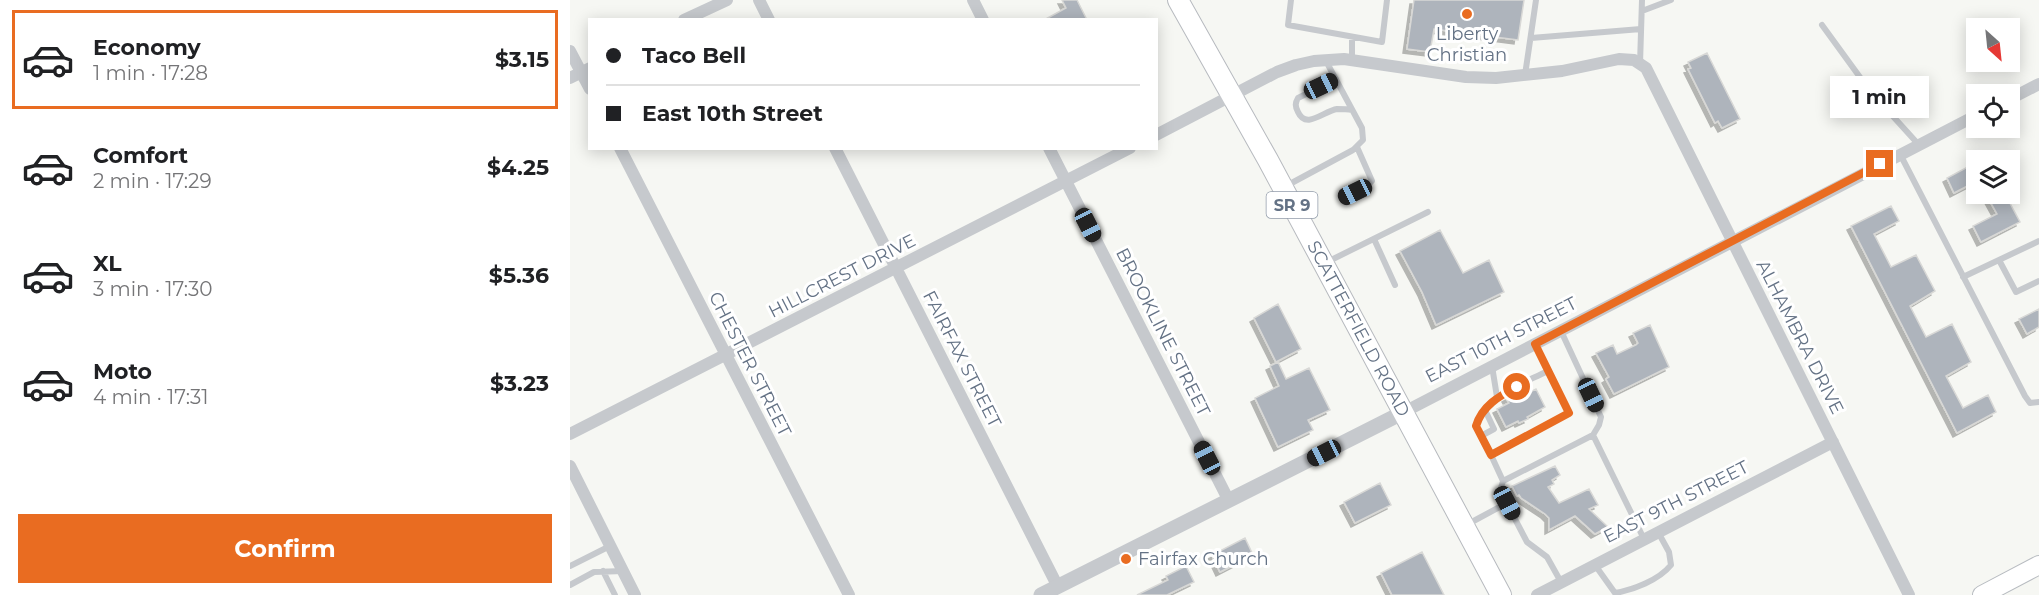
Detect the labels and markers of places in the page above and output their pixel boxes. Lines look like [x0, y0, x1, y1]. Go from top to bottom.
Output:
marker: Liberty Christian [1460, 7, 1474, 21]
place label: Liberty Christian [1427, 23, 1507, 66]
place label: Fairfax Church [1138, 548, 1269, 570]
marker: Fairfax Church [1119, 552, 1133, 566]

